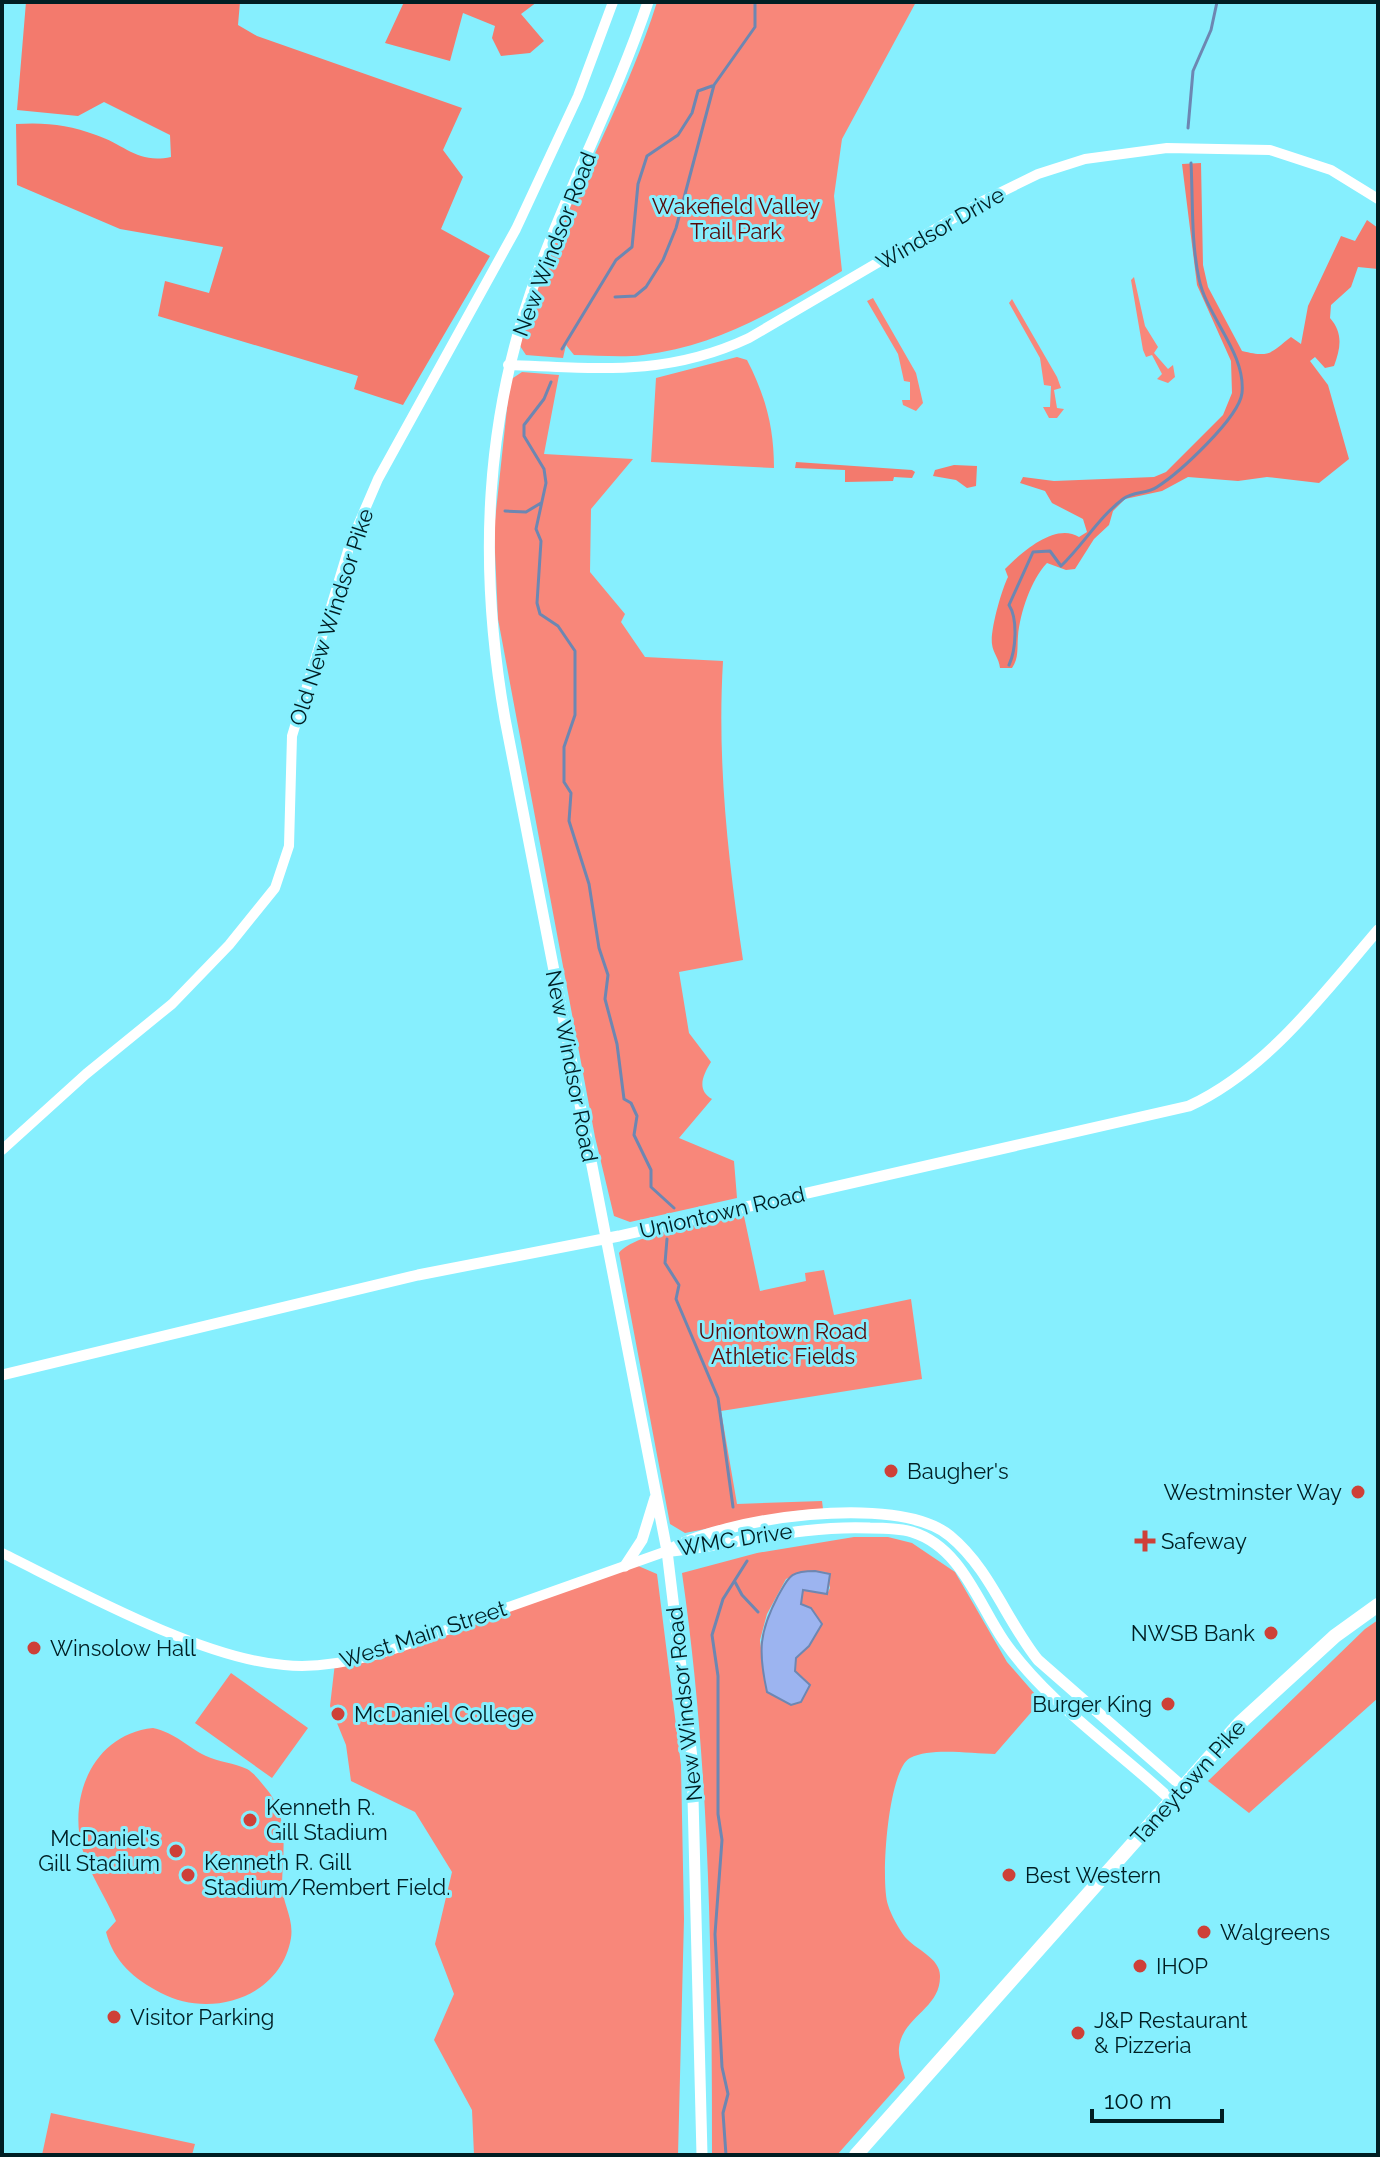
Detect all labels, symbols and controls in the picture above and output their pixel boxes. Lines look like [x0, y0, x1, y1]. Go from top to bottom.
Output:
street label: New Windsor Road [507, 148, 601, 340]
street label: Windsor Drive [871, 181, 1009, 275]
park label: Wakefield Valley Trail Park [652, 193, 820, 244]
street label: Old New Windsor Pike [284, 505, 378, 729]
street label: New Windsor Road [541, 968, 603, 1164]
street label: Uniontown Road [637, 1180, 807, 1244]
park label: Uniontown Road Athletic Fields [699, 1318, 867, 1369]
place label: Baugher's [907, 1458, 1009, 1484]
marker: Baugher's [882, 1462, 900, 1480]
place label: Westminster Way [1164, 1479, 1342, 1505]
marker: Westminster Way [1349, 1483, 1367, 1501]
street label: WMC Drive [676, 1517, 794, 1561]
place label: Safeway [1161, 1528, 1247, 1554]
marker: Safeway [1136, 1532, 1154, 1550]
street label: West Main Street [336, 1595, 510, 1673]
street label: New Windsor Road [661, 1606, 707, 1802]
place label: NWSB Bank [1131, 1620, 1255, 1646]
marker: NWSB Bank [1262, 1624, 1280, 1642]
place label: Winsolow Hall [50, 1635, 196, 1661]
marker: Winsolow Hall [25, 1639, 43, 1657]
place label: Burger King [1032, 1691, 1152, 1717]
marker: Burger King [1159, 1695, 1177, 1713]
place label: McDaniel College [354, 1701, 534, 1727]
marker: McDaniel College [329, 1705, 347, 1723]
street label: Taneytown Pike [1125, 1714, 1251, 1850]
place label: Kenneth R. Gill Stadium [266, 1794, 388, 1845]
marker: Kenneth R. Gill Stadium [241, 1811, 259, 1829]
place label: McDaniel's Gill Stadium [38, 1825, 160, 1876]
marker: McDaniel's Gill Stadium [167, 1842, 185, 1860]
place label: Kenneth R. Gill Stadium/Rembert Field. [204, 1849, 450, 1900]
place label: Best Western [1025, 1862, 1161, 1888]
marker: Kenneth R. Gill Stadium/Rembert Field. [179, 1866, 197, 1884]
marker: Best Western [1000, 1866, 1018, 1884]
place label: Walgreens [1220, 1919, 1330, 1945]
marker: Walgreens [1195, 1923, 1213, 1941]
place label: IHOP [1156, 1953, 1208, 1979]
marker: IHOP [1131, 1957, 1149, 1975]
place label: Visitor Parking [130, 2004, 274, 2030]
place label: J&P Restaurant & Pizzeria [1094, 2007, 1248, 2058]
marker: Visitor Parking [105, 2008, 123, 2026]
marker: J&P Restaurant & Pizzeria [1069, 2024, 1087, 2042]
scale bar [1092, 2073, 1222, 2123]
text: 100 m [1104, 2086, 1172, 2115]

